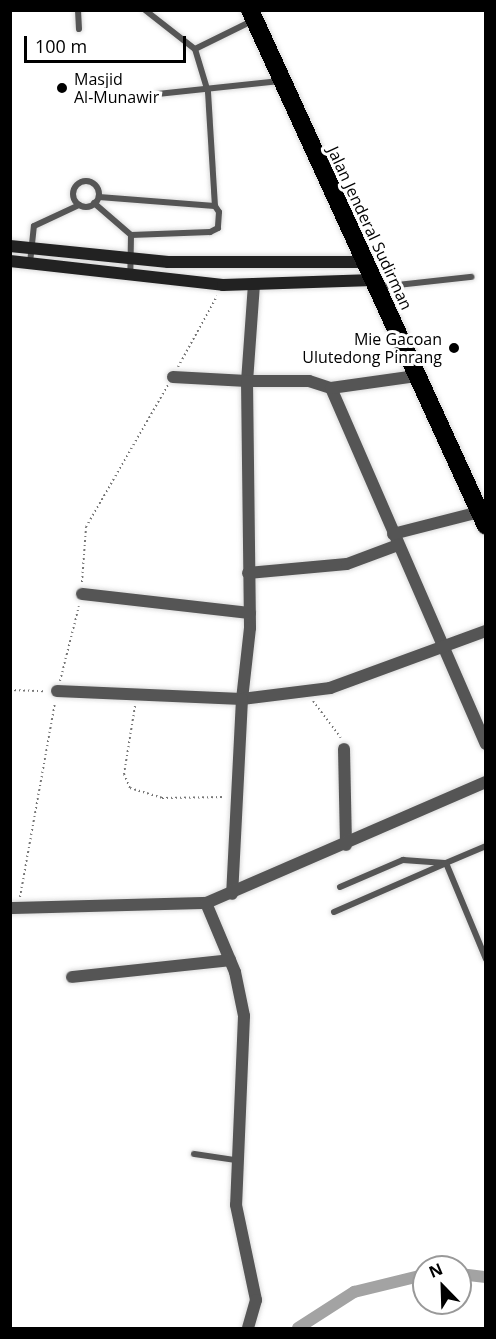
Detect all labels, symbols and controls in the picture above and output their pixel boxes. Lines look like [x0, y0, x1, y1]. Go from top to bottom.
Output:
scale bar [27, 24, 189, 62]
text: 100 m [35, 34, 87, 58]
place label: Masjid Al-Munawir [74, 69, 159, 107]
marker: Masjid Al-Munawir [55, 81, 69, 95]
street label: Jalan Jenderal Sudirman [324, 143, 416, 313]
place label: Mie Gacoan Ulutedong Pinrang [302, 329, 442, 367]
marker: Mie Gacoan Ulutedong Pinrang [447, 341, 461, 355]
north arrow [412, 1255, 472, 1315]
text: N [425, 1258, 446, 1283]

